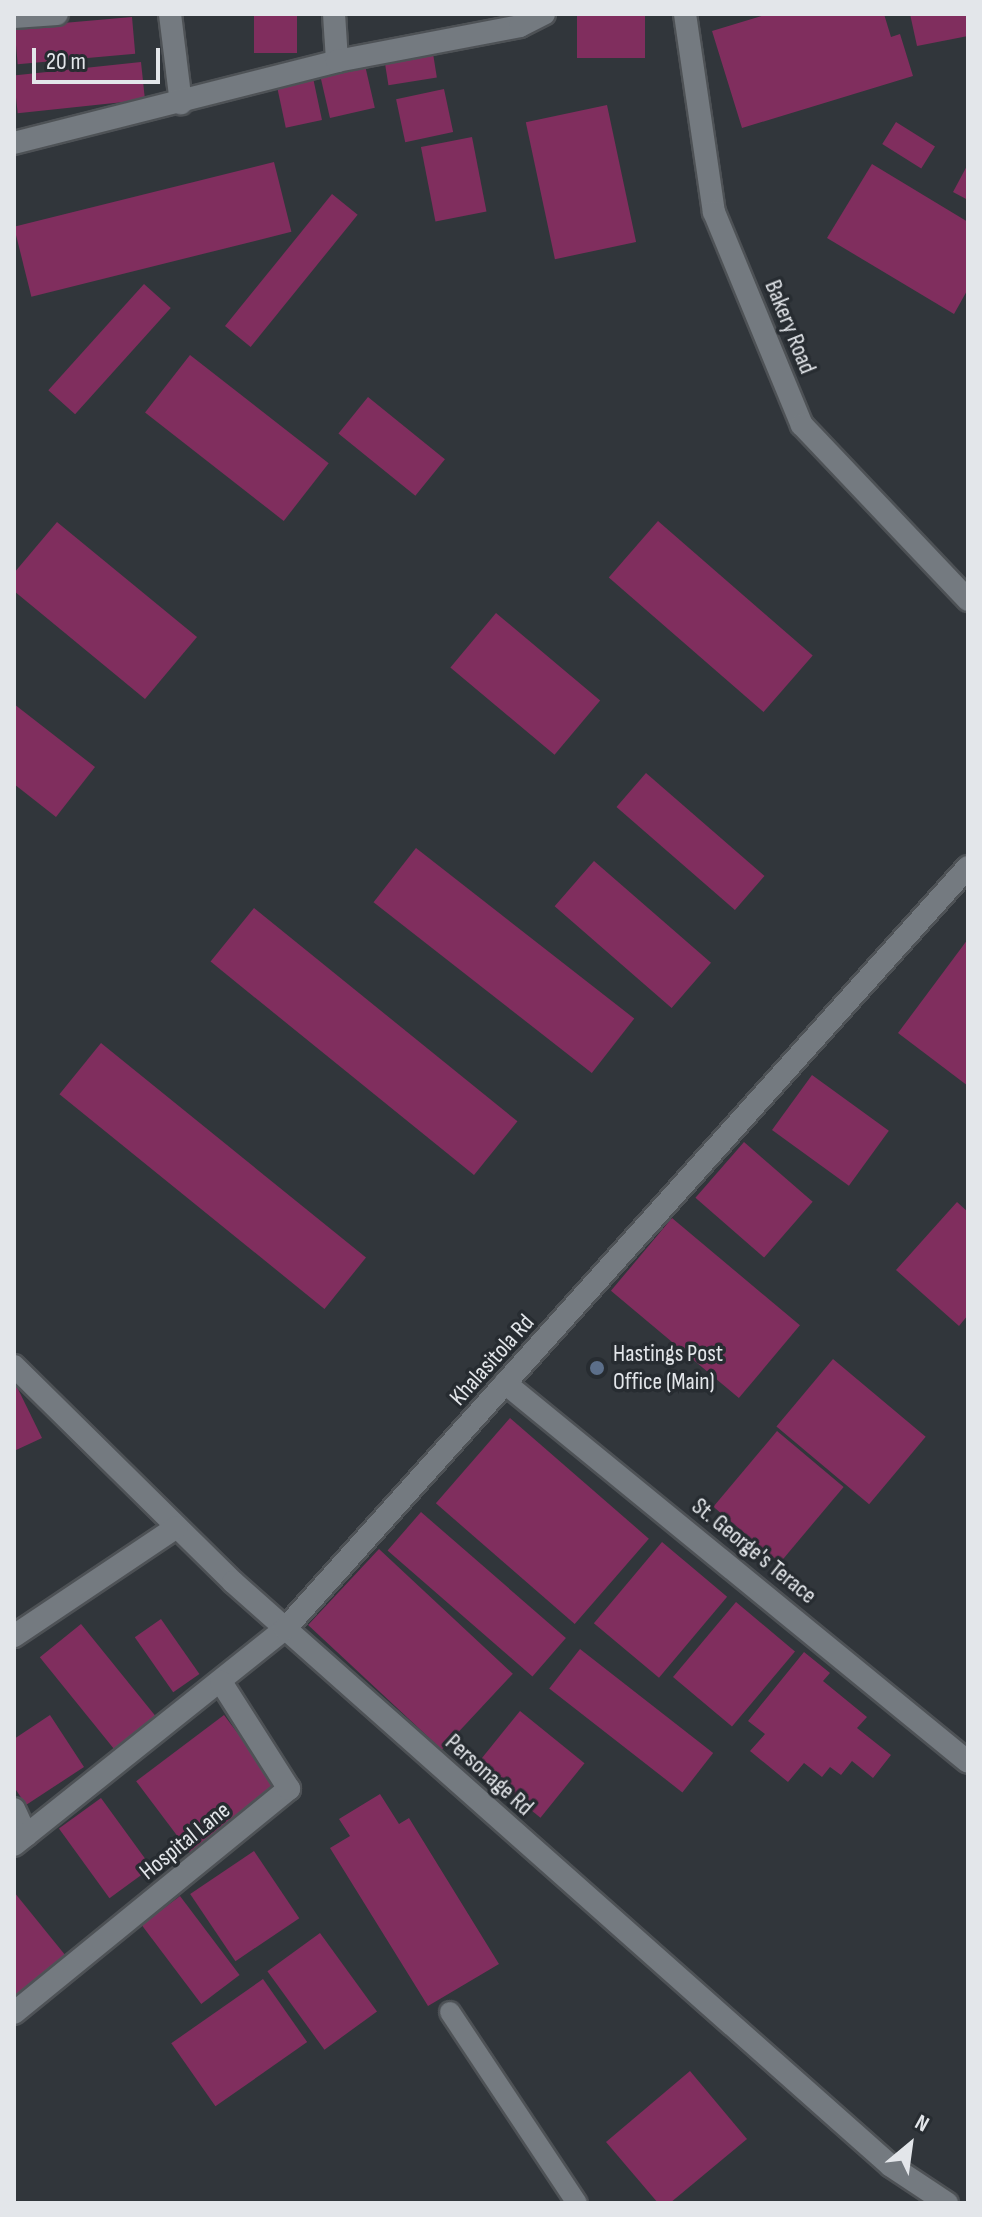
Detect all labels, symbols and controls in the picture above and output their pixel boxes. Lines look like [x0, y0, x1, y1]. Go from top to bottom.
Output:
scale bar [36, 32, 164, 82]
text: 20 m [46, 47, 86, 76]
street label: Bakery Road [758, 276, 822, 378]
street label: Khalasitola Rd [444, 1309, 540, 1411]
place label: Hastings Post Office (Main) [613, 1340, 723, 1396]
marker: Hastings Post Office (Main) [588, 1359, 606, 1377]
street label: St. George's Terace [686, 1492, 822, 1610]
street label: Personage Rd [439, 1728, 539, 1822]
street label: Hospital Lane [134, 1796, 236, 1886]
north arrow [870, 2105, 950, 2185]
text: N [910, 2109, 934, 2138]

